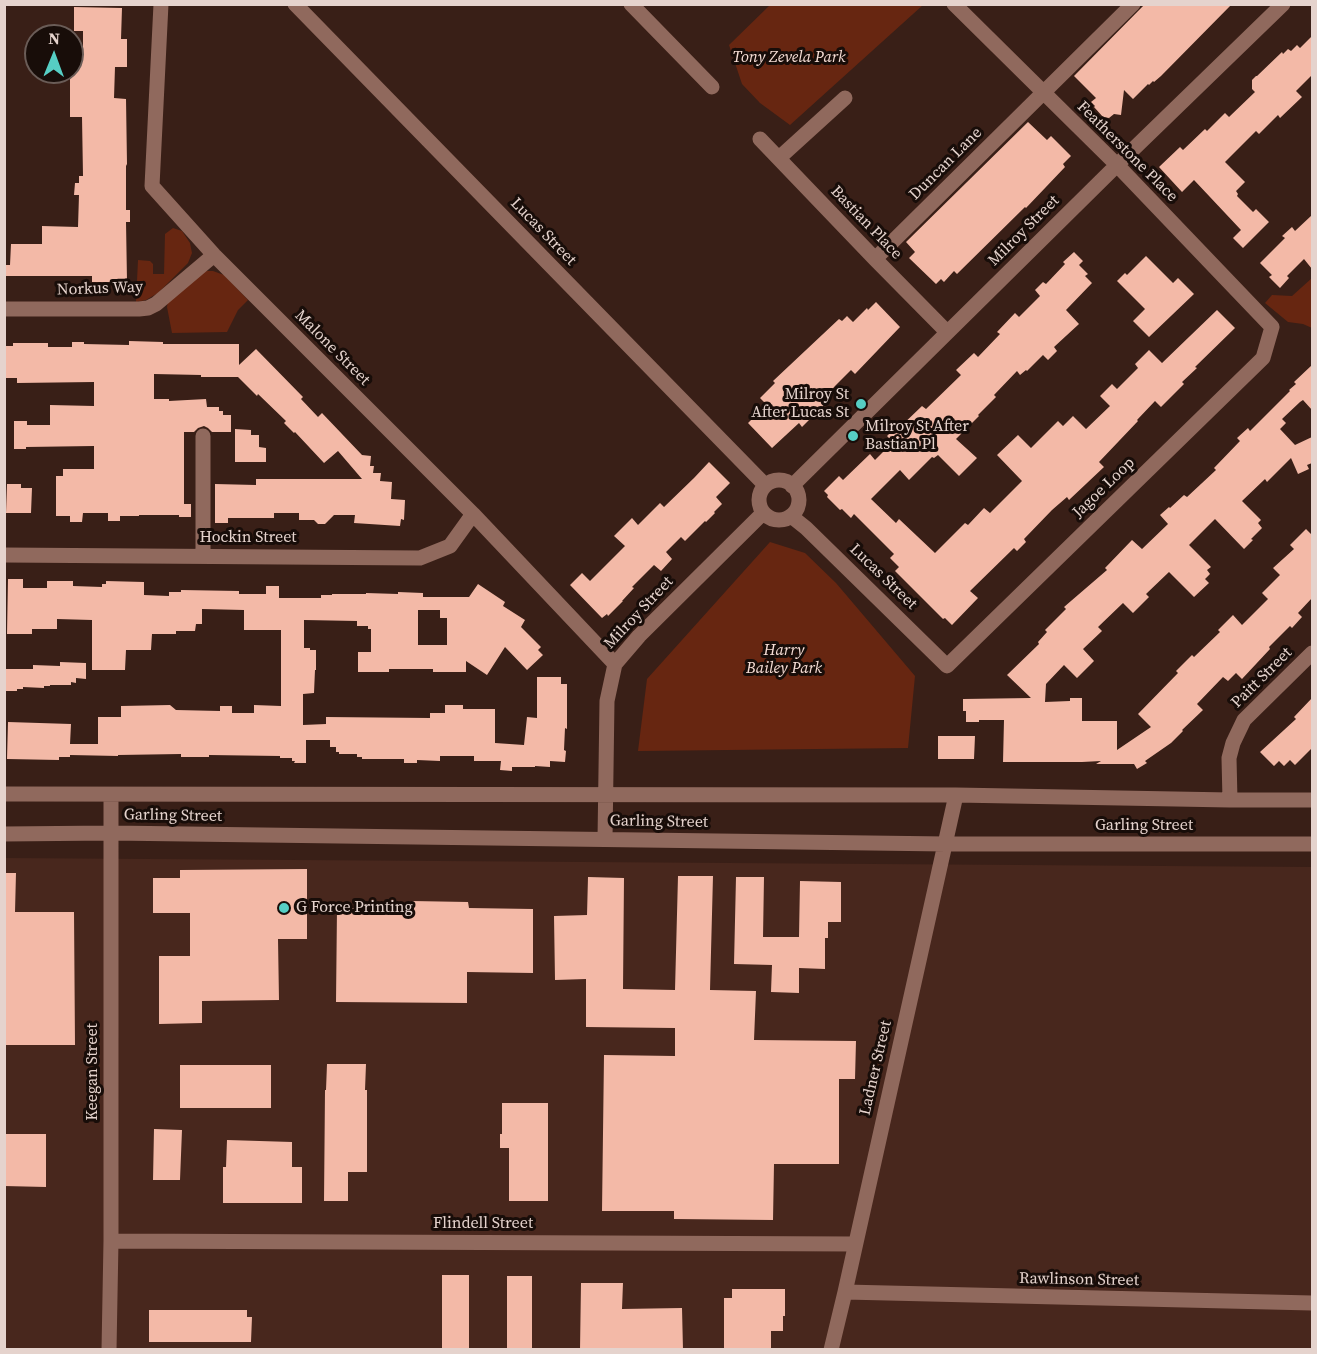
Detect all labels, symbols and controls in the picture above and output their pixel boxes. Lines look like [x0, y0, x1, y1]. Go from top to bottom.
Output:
north arrow [24, 24, 84, 84]
text: N [48, 27, 60, 49]
park label: Tony Zevela Park [733, 48, 845, 68]
street label: Featherstone Place [1072, 97, 1182, 207]
street label: Duncan Lane [906, 124, 986, 204]
street label: Bastian Place [826, 182, 906, 264]
street label: Milroy Street [985, 192, 1063, 270]
street label: Lucas Street [506, 194, 580, 270]
street label: Norkus Way [57, 278, 143, 300]
street label: Malone Street [290, 306, 374, 390]
place label: Milroy St After Lucas St [751, 385, 849, 423]
marker: Milroy St After Lucas St [854, 397, 868, 411]
place label: Milroy St After Bastian Pl [865, 417, 969, 455]
marker: Milroy St After Bastian Pl [846, 429, 860, 443]
street label: Jagoe Loop [1069, 454, 1139, 522]
street label: Hockin Street [199, 528, 297, 548]
street label: Lucas Street [845, 540, 921, 614]
street label: Milroy Street [600, 573, 678, 653]
park label: Harry Bailey Park [746, 641, 822, 679]
street label: Paitt Street [1228, 644, 1296, 712]
street label: Garling Street [124, 806, 222, 826]
street label: Garling Street [610, 812, 708, 832]
street label: Garling Street [1095, 816, 1193, 836]
place label: G Force Printing [296, 898, 413, 918]
marker: G Force Printing [277, 901, 291, 915]
street label: Ladner Street [856, 1019, 896, 1117]
street label: Keegan Street [83, 1023, 103, 1121]
street label: Flindell Street [433, 1214, 533, 1234]
street label: Rawlinson Street [1019, 1269, 1139, 1291]

